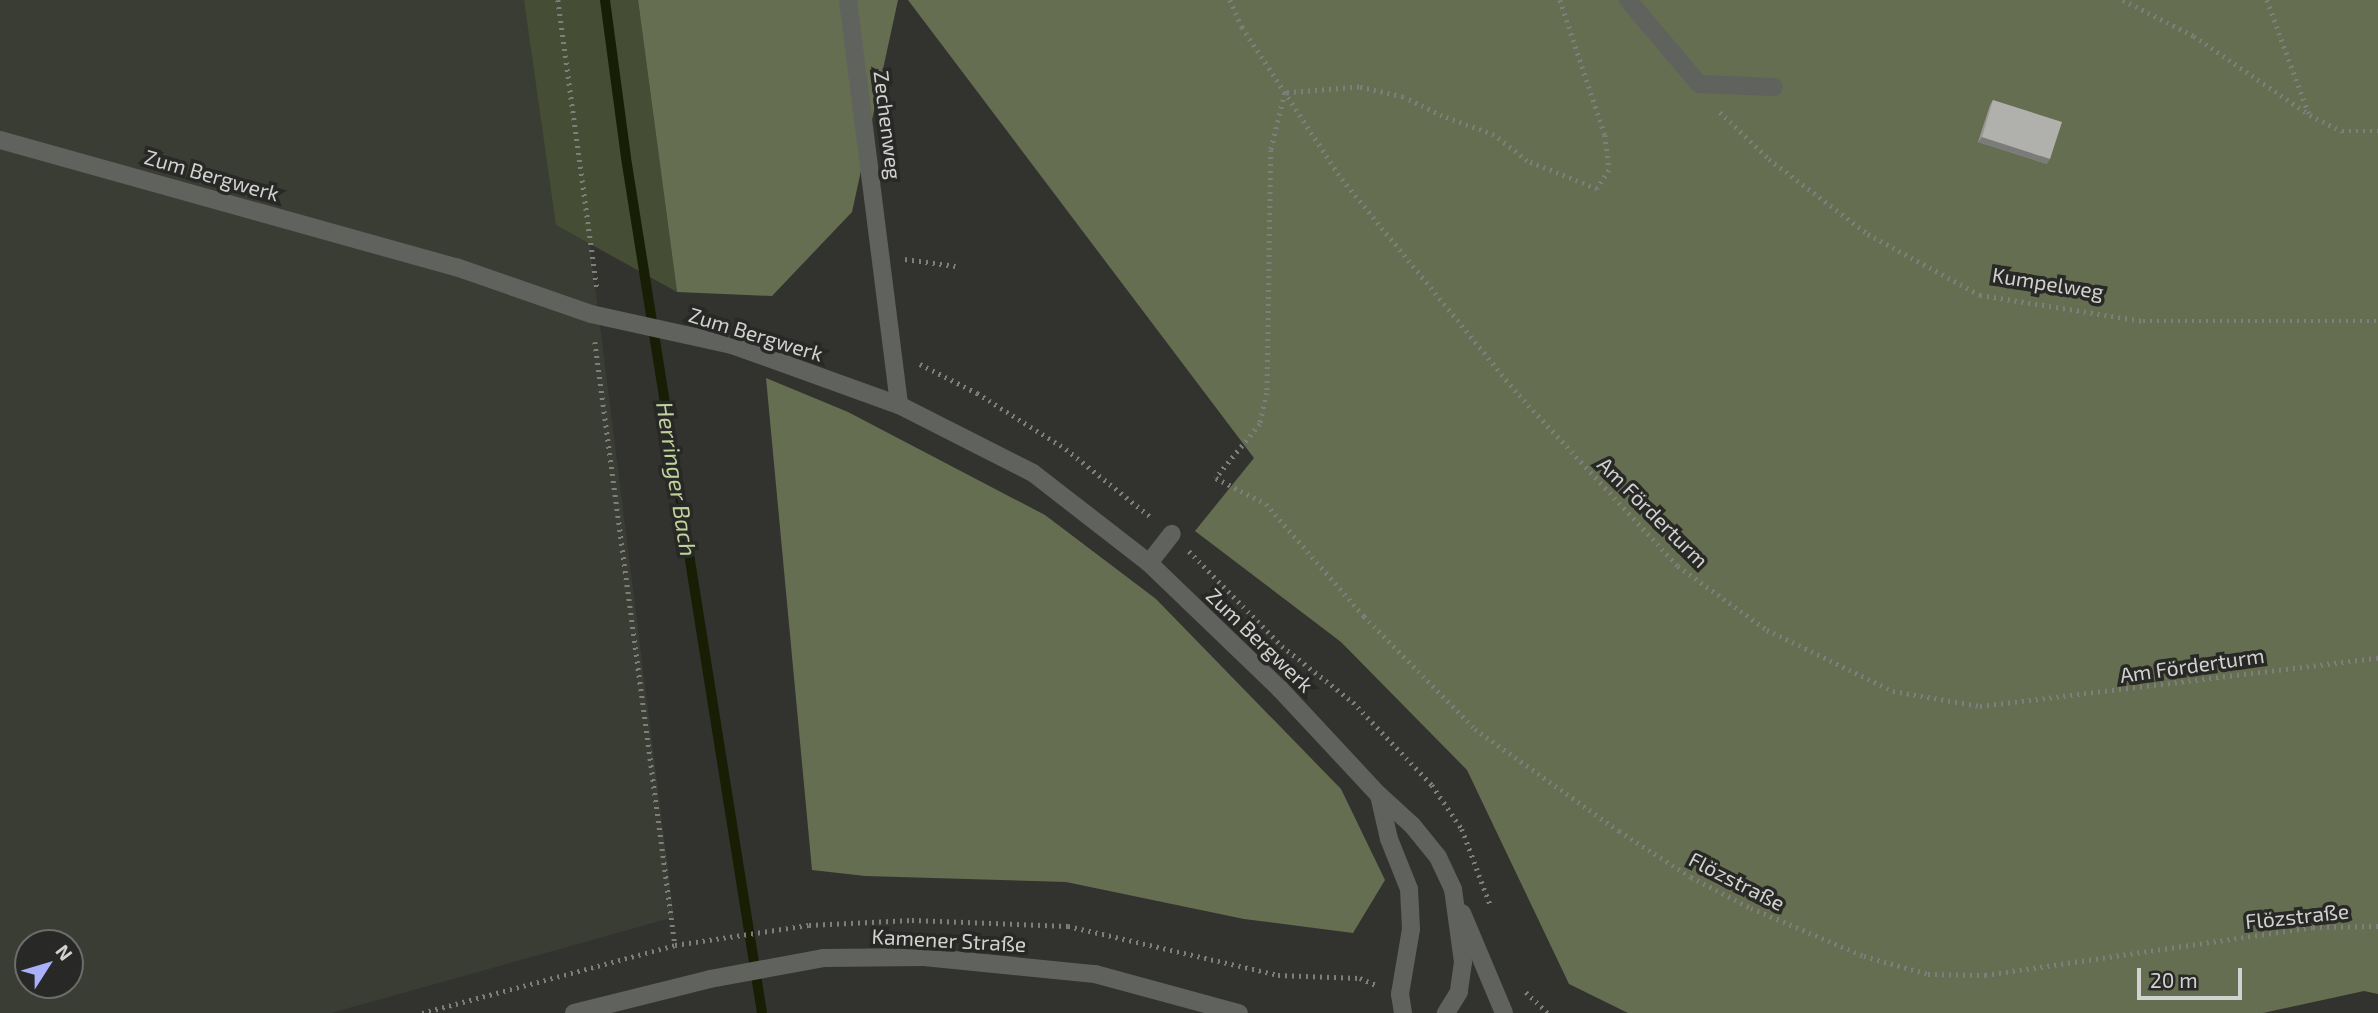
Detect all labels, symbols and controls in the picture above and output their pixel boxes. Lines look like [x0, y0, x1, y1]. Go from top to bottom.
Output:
street label: Zechenweg [869, 69, 907, 181]
street label: Zum Bergwerk [142, 144, 282, 206]
street label: Kumpelweg [1991, 262, 2105, 304]
street label: Zum Bergwerk [686, 302, 826, 366]
water label: Herringer Bach [651, 400, 703, 558]
street label: Am Förderturm [1593, 452, 1713, 572]
street label: Zum Bergwerk [1201, 583, 1319, 697]
street label: Am Förderturm [2118, 642, 2266, 688]
street label: Flözstraße [1685, 846, 1789, 916]
street label: Flözstraße [2244, 898, 2350, 934]
street label: Kamener Straße [871, 923, 1027, 957]
north arrow [14, 929, 84, 999]
text: N [51, 940, 78, 965]
scale bar [2140, 954, 2245, 998]
text: 20 m [2150, 967, 2198, 992]

